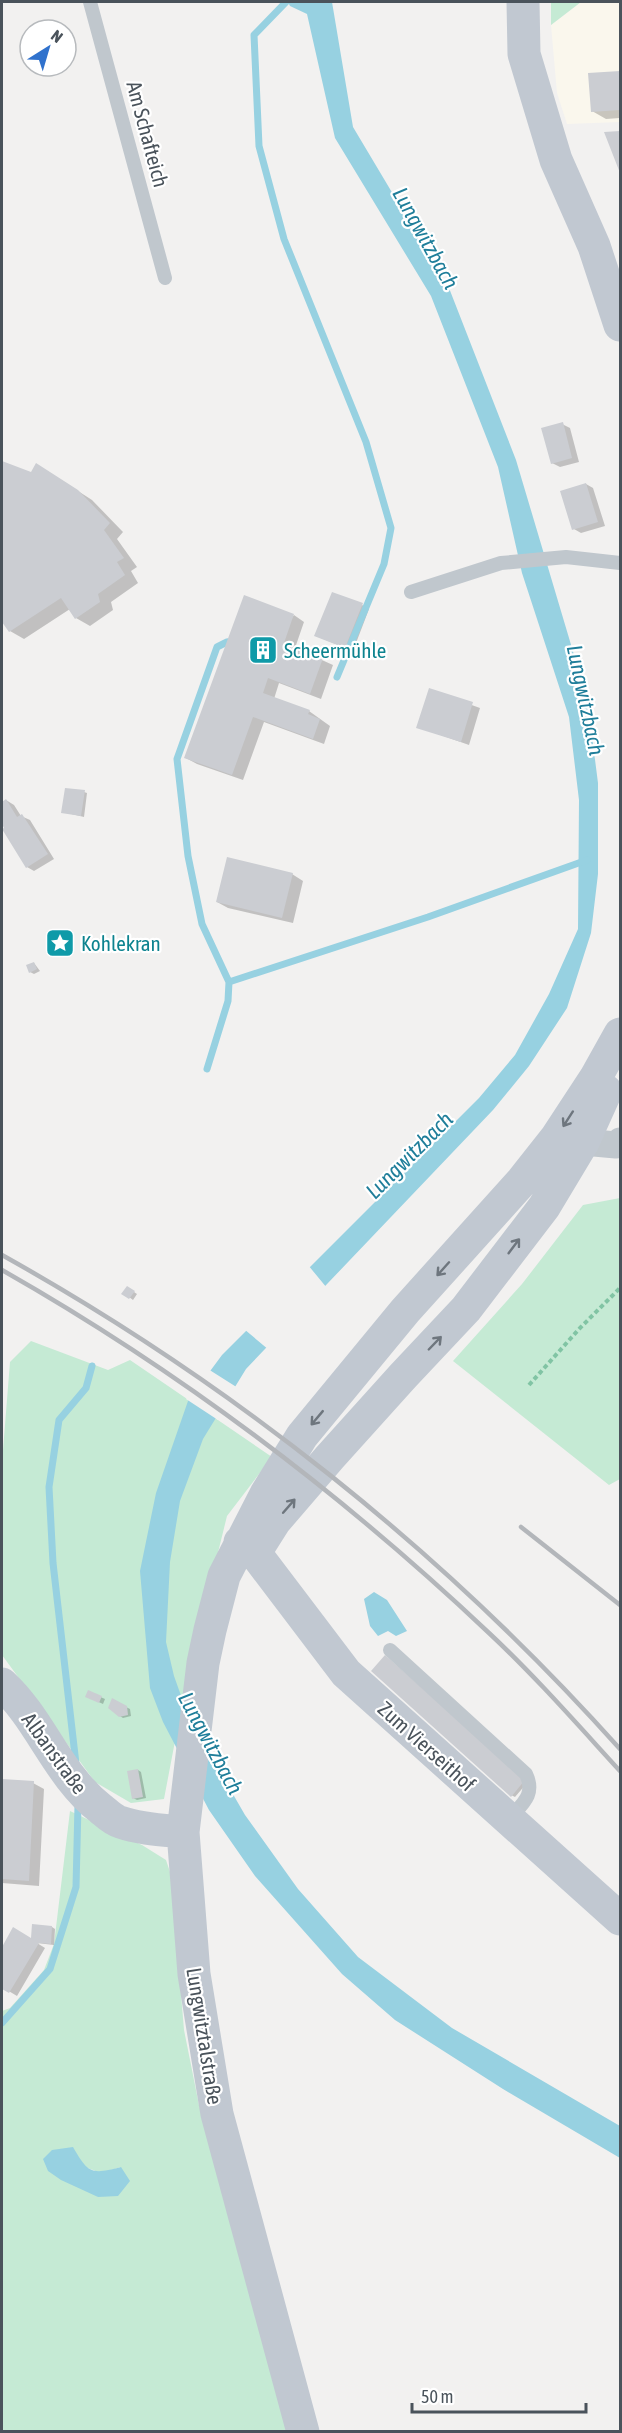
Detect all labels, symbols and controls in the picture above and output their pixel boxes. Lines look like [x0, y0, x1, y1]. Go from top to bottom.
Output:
north arrow [18, 18, 78, 78]
text: N [48, 26, 66, 46]
street label: Am Schafteich [122, 78, 174, 190]
water label: Lungwitzbach [387, 183, 465, 294]
building icon: Scheermühle [247, 634, 279, 666]
place label: Scheermühle [284, 638, 386, 662]
water label: Lungwitzbach [562, 642, 610, 758]
place icon: Kohlekran [44, 927, 76, 959]
place label: Kohlekran [81, 931, 161, 955]
water label: Lungwitzbach [360, 1106, 458, 1204]
one-way arrow [562, 1111, 574, 1127]
one-way arrow [508, 1238, 521, 1254]
one-way arrow [436, 1261, 450, 1276]
one-way arrow [427, 1335, 442, 1350]
one-way arrow [311, 1410, 324, 1426]
one-way arrow [282, 1498, 295, 1514]
water label: Lungwitzbach [173, 1687, 249, 1799]
street label: Zum Vierseithof [374, 1696, 481, 1796]
street label: Albanstraße [18, 1708, 92, 1798]
street label: Lungwitztalstraße [182, 1966, 228, 2106]
scale bar [412, 2376, 586, 2414]
text: 50 m [421, 2386, 453, 2407]

